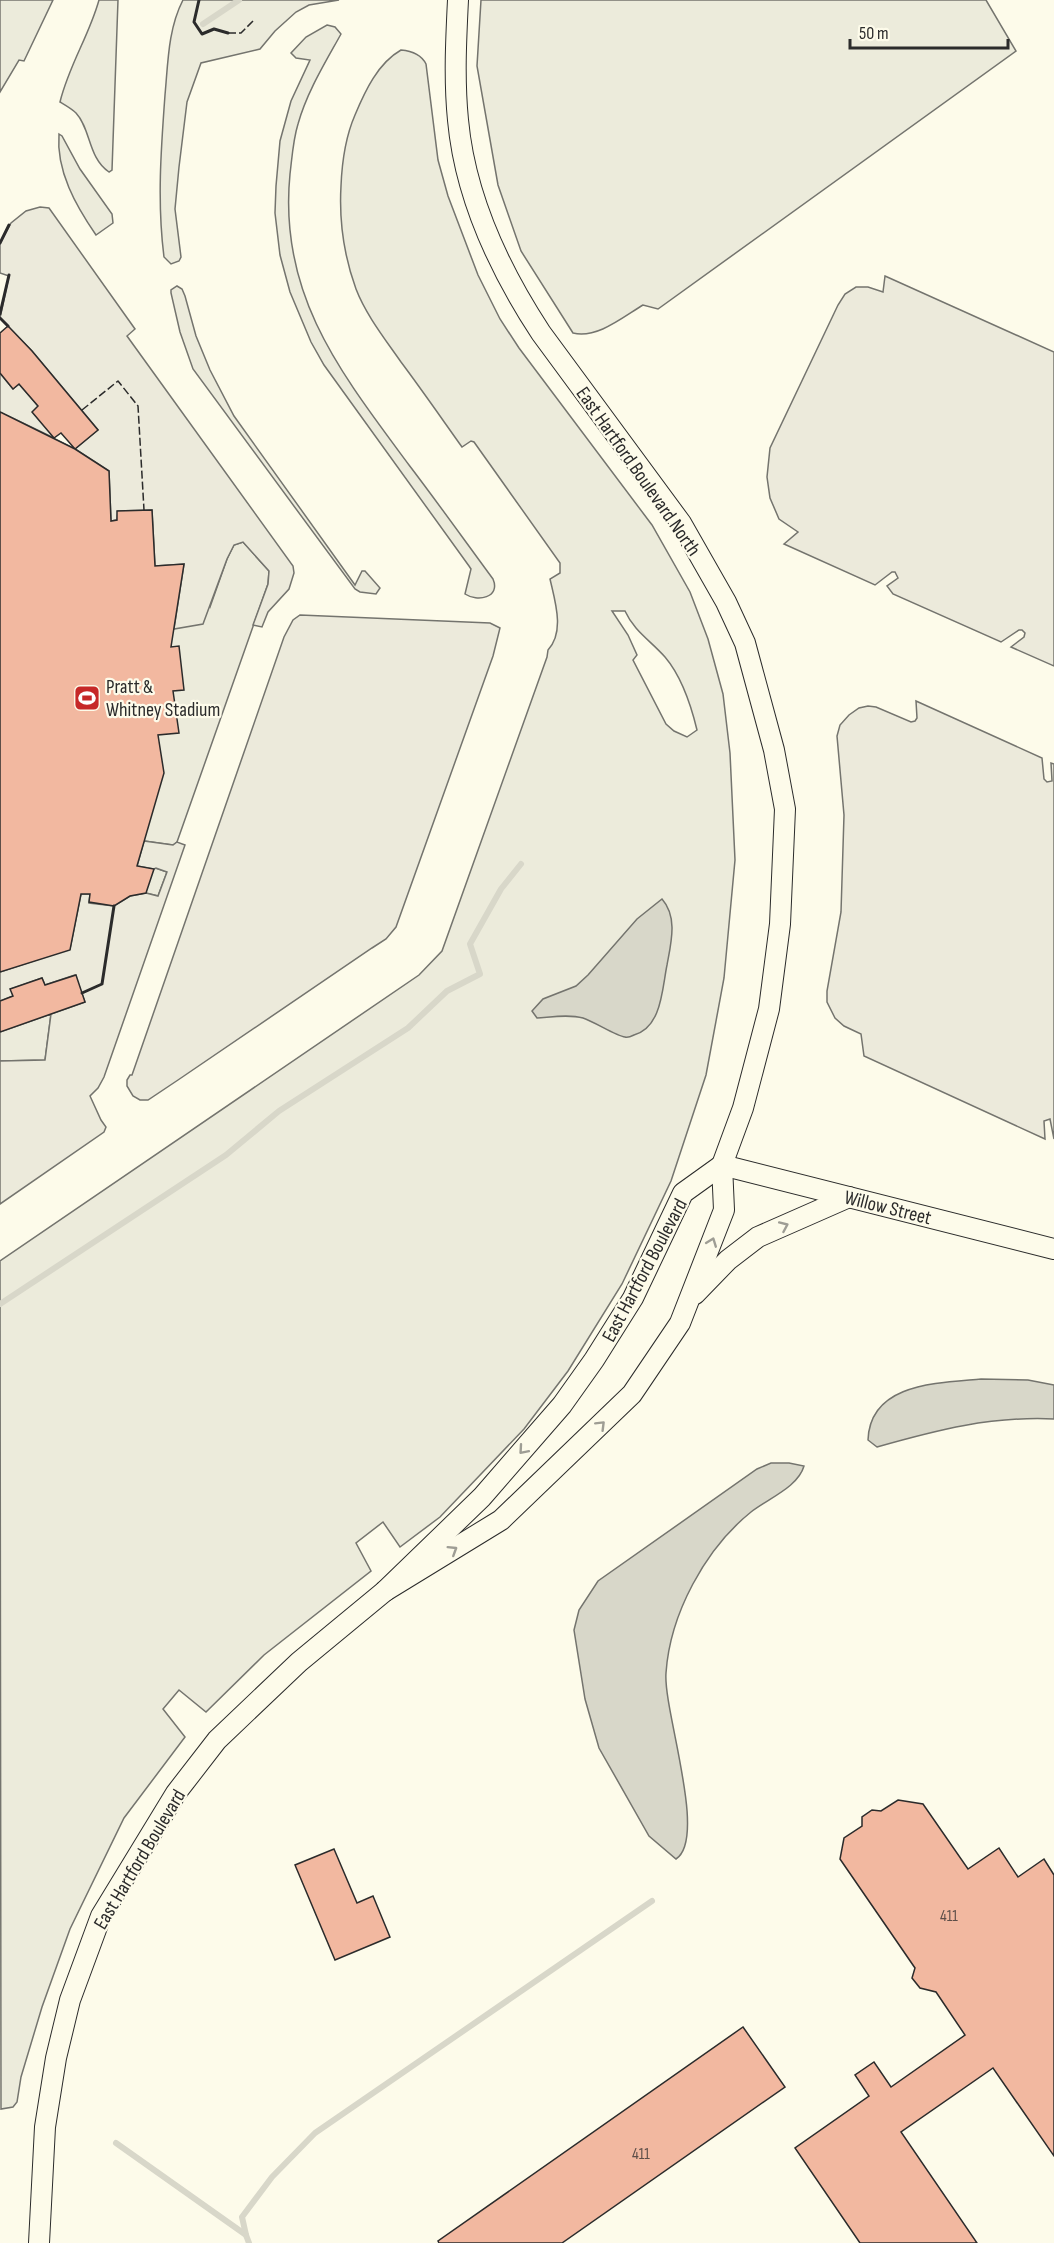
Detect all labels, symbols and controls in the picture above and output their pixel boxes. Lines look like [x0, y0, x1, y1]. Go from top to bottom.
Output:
scale bar [850, 12, 1008, 50]
text: 50 m [859, 23, 889, 44]
street label: East Hartford Boulevard North [571, 382, 706, 561]
place label: Pratt & Whitney Stadium [106, 675, 220, 722]
sports icon: Pratt & Whitney Stadium [72, 683, 102, 713]
street label: Willow Street [842, 1186, 934, 1230]
street label: East Hartford Boulevard [597, 1195, 693, 1346]
one-way arrow [777, 1221, 788, 1233]
one-way arrow [705, 1237, 717, 1248]
one-way arrow [594, 1421, 605, 1432]
one-way arrow [519, 1443, 530, 1454]
one-way arrow [447, 1545, 457, 1557]
street label: East Hartford Boulevard [89, 1785, 191, 1934]
house number: 411 [940, 1907, 958, 1926]
house number: 411 [632, 2145, 650, 2164]

